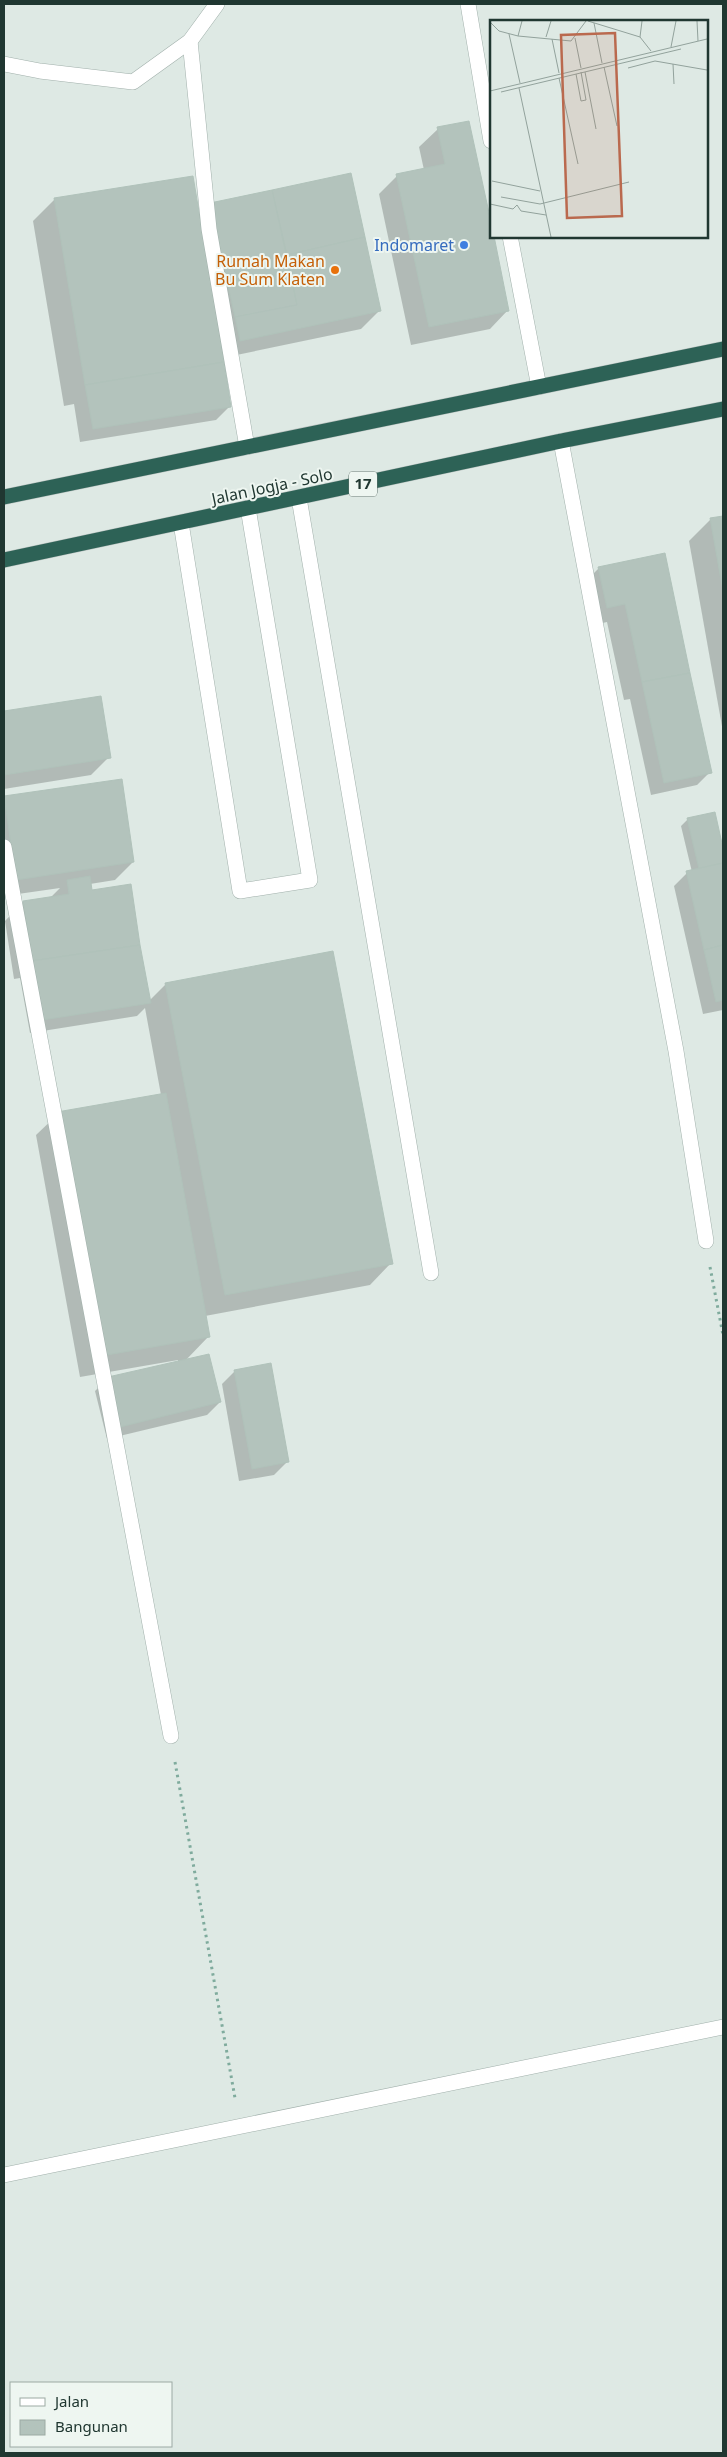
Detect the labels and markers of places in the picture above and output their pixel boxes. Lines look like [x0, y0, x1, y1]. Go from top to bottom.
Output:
place label: Indomaret [374, 234, 454, 256]
marker: Indomaret [458, 239, 470, 251]
place label: Rumah Makan Bu Sum Klaten [215, 250, 325, 290]
marker: Rumah Makan Bu Sum Klaten [329, 264, 341, 276]

